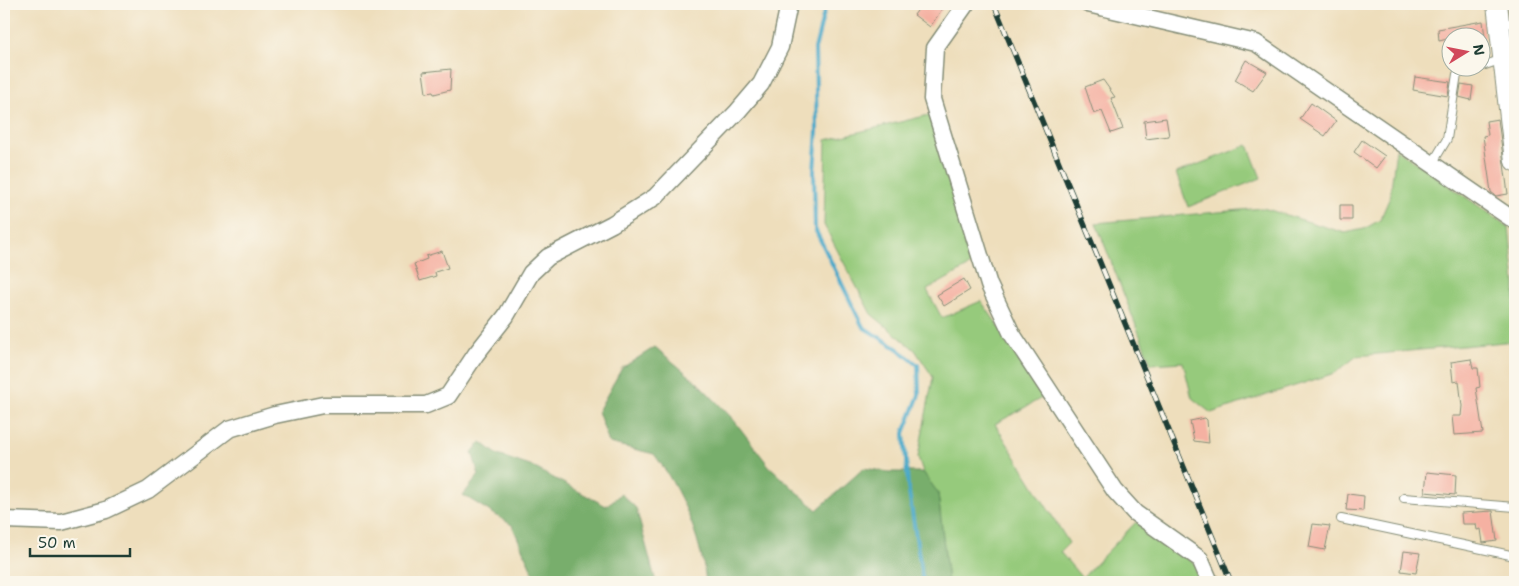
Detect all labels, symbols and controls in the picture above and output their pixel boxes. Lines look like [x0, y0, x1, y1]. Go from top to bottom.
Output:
north arrow [1442, 28, 1492, 78]
text: N [1469, 43, 1489, 57]
scale bar [30, 526, 130, 558]
text: 50 m [38, 533, 76, 553]

